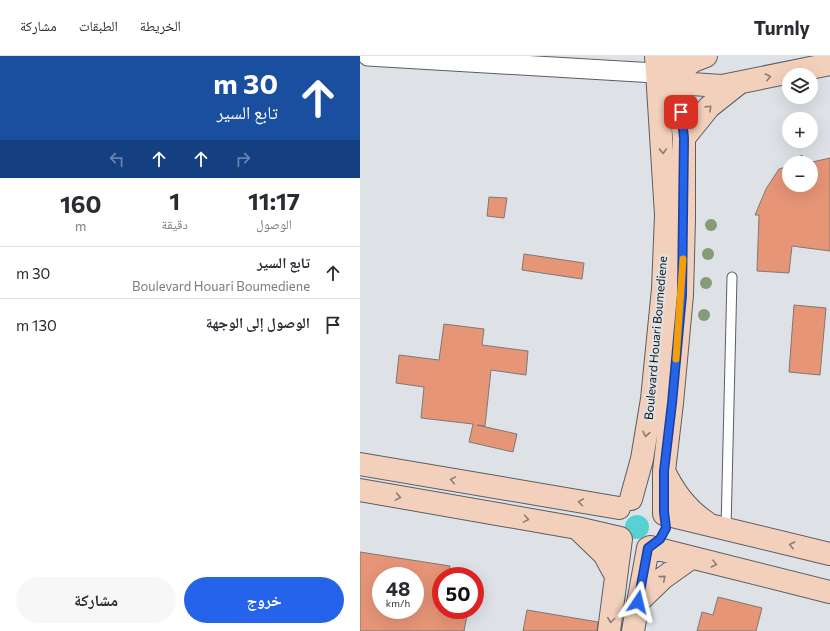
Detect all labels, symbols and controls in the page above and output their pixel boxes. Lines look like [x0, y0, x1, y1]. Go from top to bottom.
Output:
text: Turnly [754, 16, 810, 39]
text: مشاركة [20, 17, 57, 34]
text: الطبقات [79, 17, 118, 34]
text: الخريطة [140, 17, 181, 34]
text: 30 m [213, 66, 278, 100]
map controls [782, 68, 818, 192]
button: layers [782, 68, 818, 104]
icon: ahead [292, 72, 344, 124]
one-way arrow [765, 74, 771, 82]
pin [664, 95, 698, 129]
text: تابع السير [217, 101, 278, 123]
icon: arrive [670, 101, 692, 123]
one-way arrow [704, 105, 712, 112]
button: + [782, 112, 818, 148]
icon: left [106, 148, 128, 170]
icon: ahead [148, 148, 170, 170]
icon: ahead [190, 148, 212, 170]
icon: right [232, 148, 254, 170]
one-way arrow [658, 148, 667, 154]
button: − [782, 156, 818, 192]
text: 1 [169, 186, 180, 215]
text: 11:17 [248, 186, 300, 215]
text: 160 [60, 189, 102, 218]
text: دقيقة [162, 216, 188, 232]
text: الوصول [256, 216, 292, 232]
text: m [75, 218, 86, 234]
text: تابع السير [257, 253, 310, 271]
street label: Boulevard Houari Boumediene [641, 255, 669, 420]
icon: ahead [322, 262, 344, 284]
text: 30 m [16, 264, 50, 282]
text: Boulevard Houari Boumediene [132, 278, 310, 294]
text: الوصول إلى الوجهة [206, 313, 310, 331]
icon: arrive [322, 314, 344, 336]
text: 130 m [16, 316, 57, 334]
one-way arrow [643, 431, 651, 437]
one-way arrow [450, 476, 456, 485]
one-way arrow [395, 492, 402, 501]
one-way arrow [578, 498, 584, 507]
one-way arrow [523, 514, 530, 523]
one-way arrow [789, 541, 795, 549]
one-way arrow [711, 559, 718, 567]
speed limit sign: 50 [432, 567, 484, 619]
text: 48 [386, 576, 410, 600]
one-way arrow [659, 576, 666, 583]
button: مشاركة [16, 577, 176, 623]
button: خروج [184, 577, 344, 623]
position arrow [617, 581, 659, 623]
text: km/h [386, 597, 410, 609]
one-way arrow [607, 617, 616, 623]

